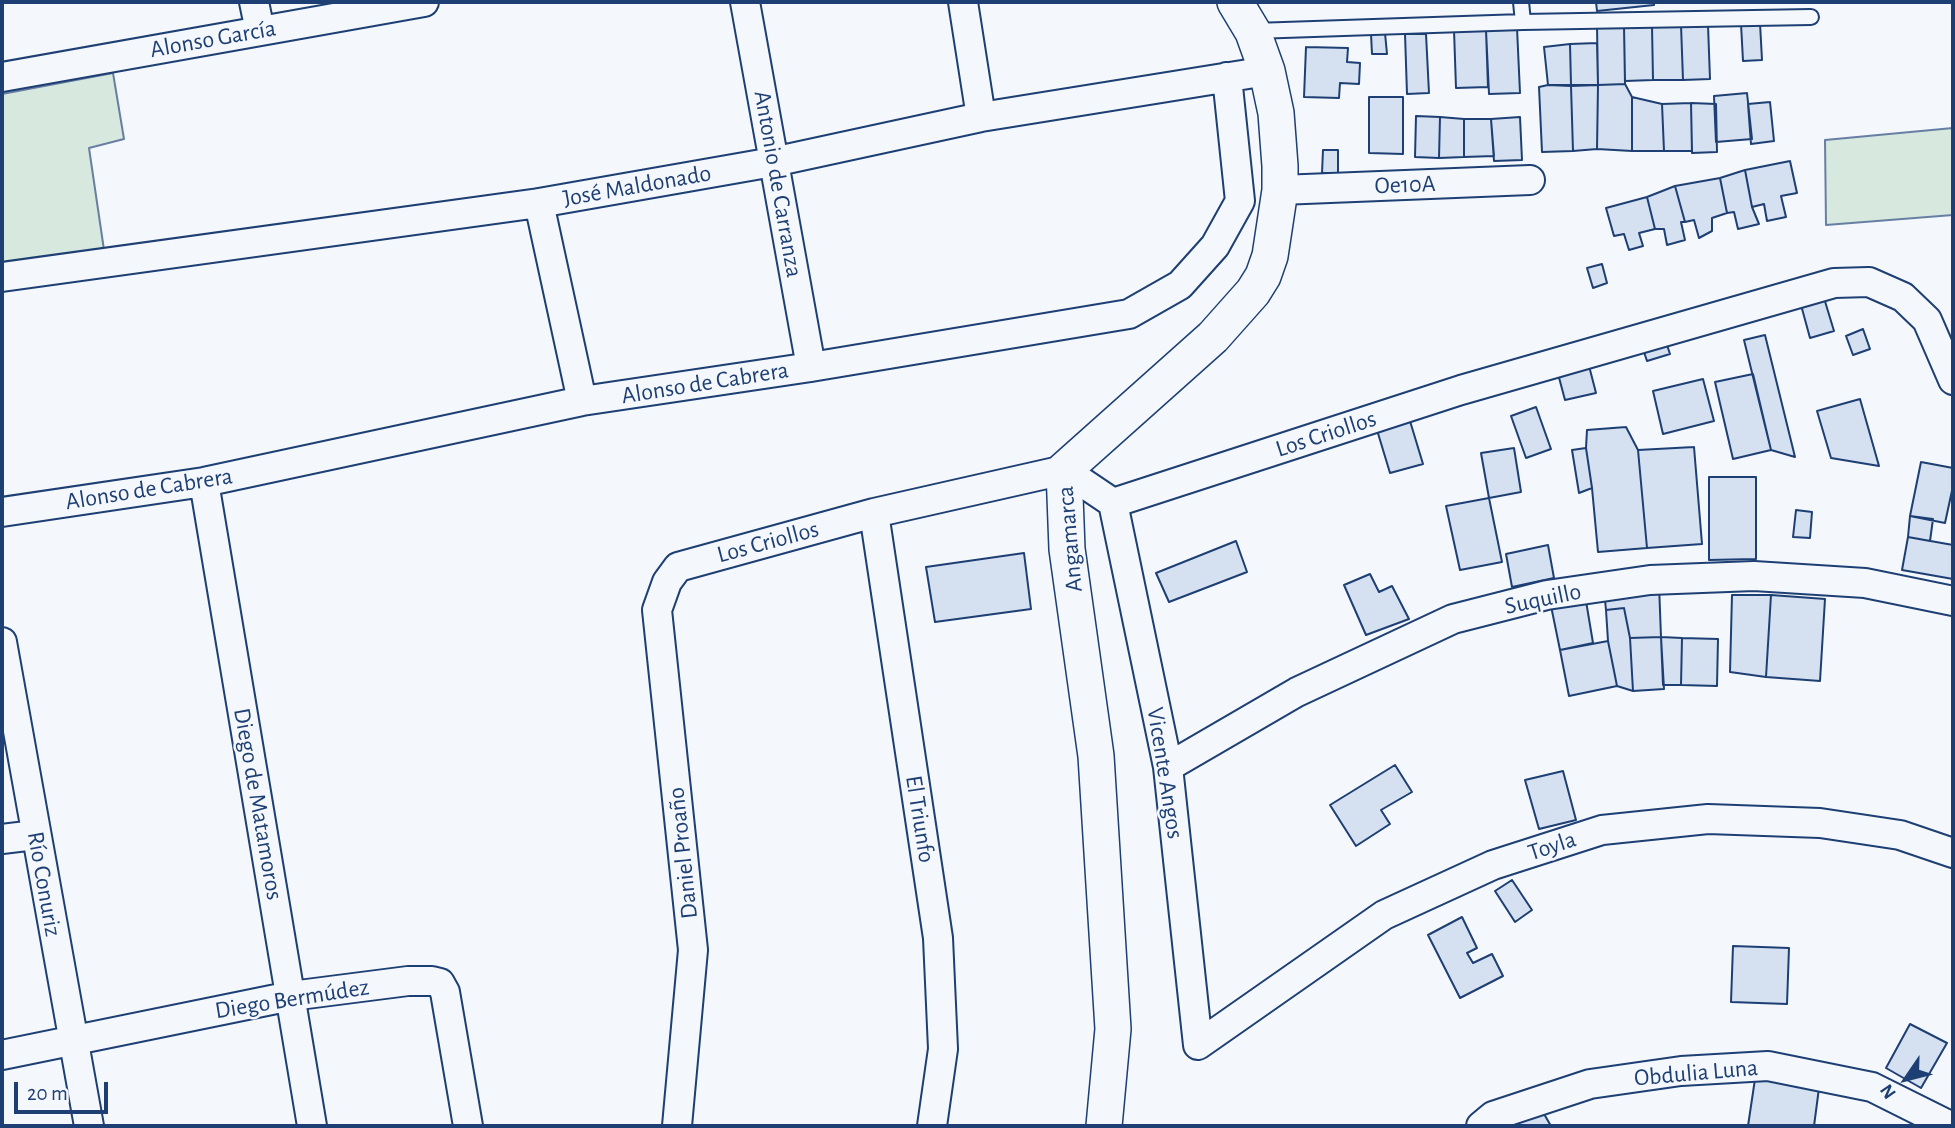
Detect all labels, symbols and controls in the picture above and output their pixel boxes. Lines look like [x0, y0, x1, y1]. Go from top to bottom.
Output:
street label: Alonso García [148, 14, 278, 64]
street label: Antonio de Carranza [747, 88, 809, 280]
street label: José Maldonado [561, 159, 713, 213]
street label: Oe10A [1374, 170, 1436, 200]
street label: Alonso de Cabrera [619, 356, 791, 410]
street label: Los Criollos [1272, 404, 1380, 464]
street label: Alonso de Cabrera [63, 462, 235, 516]
street label: Angamarca [1051, 485, 1089, 593]
street label: Los Criollos [714, 515, 822, 569]
street label: Suquillo [1502, 577, 1584, 621]
street label: Vicente Angos [1140, 705, 1190, 841]
street label: Diego de Matamoros [227, 706, 289, 902]
street label: El Triunfo [899, 773, 941, 865]
street label: Daniel Proaño [662, 786, 704, 920]
street label: Toyla [1524, 825, 1580, 867]
street label: Río Conuriz [21, 829, 67, 939]
street label: Diego Bermúdez [213, 973, 371, 1025]
north arrow [1871, 1044, 1941, 1114]
street label: Obdulia Luna [1633, 1053, 1759, 1093]
scale bar [18, 1068, 112, 1112]
text: N [1877, 1080, 1900, 1102]
text: 20 m [27, 1083, 68, 1104]

